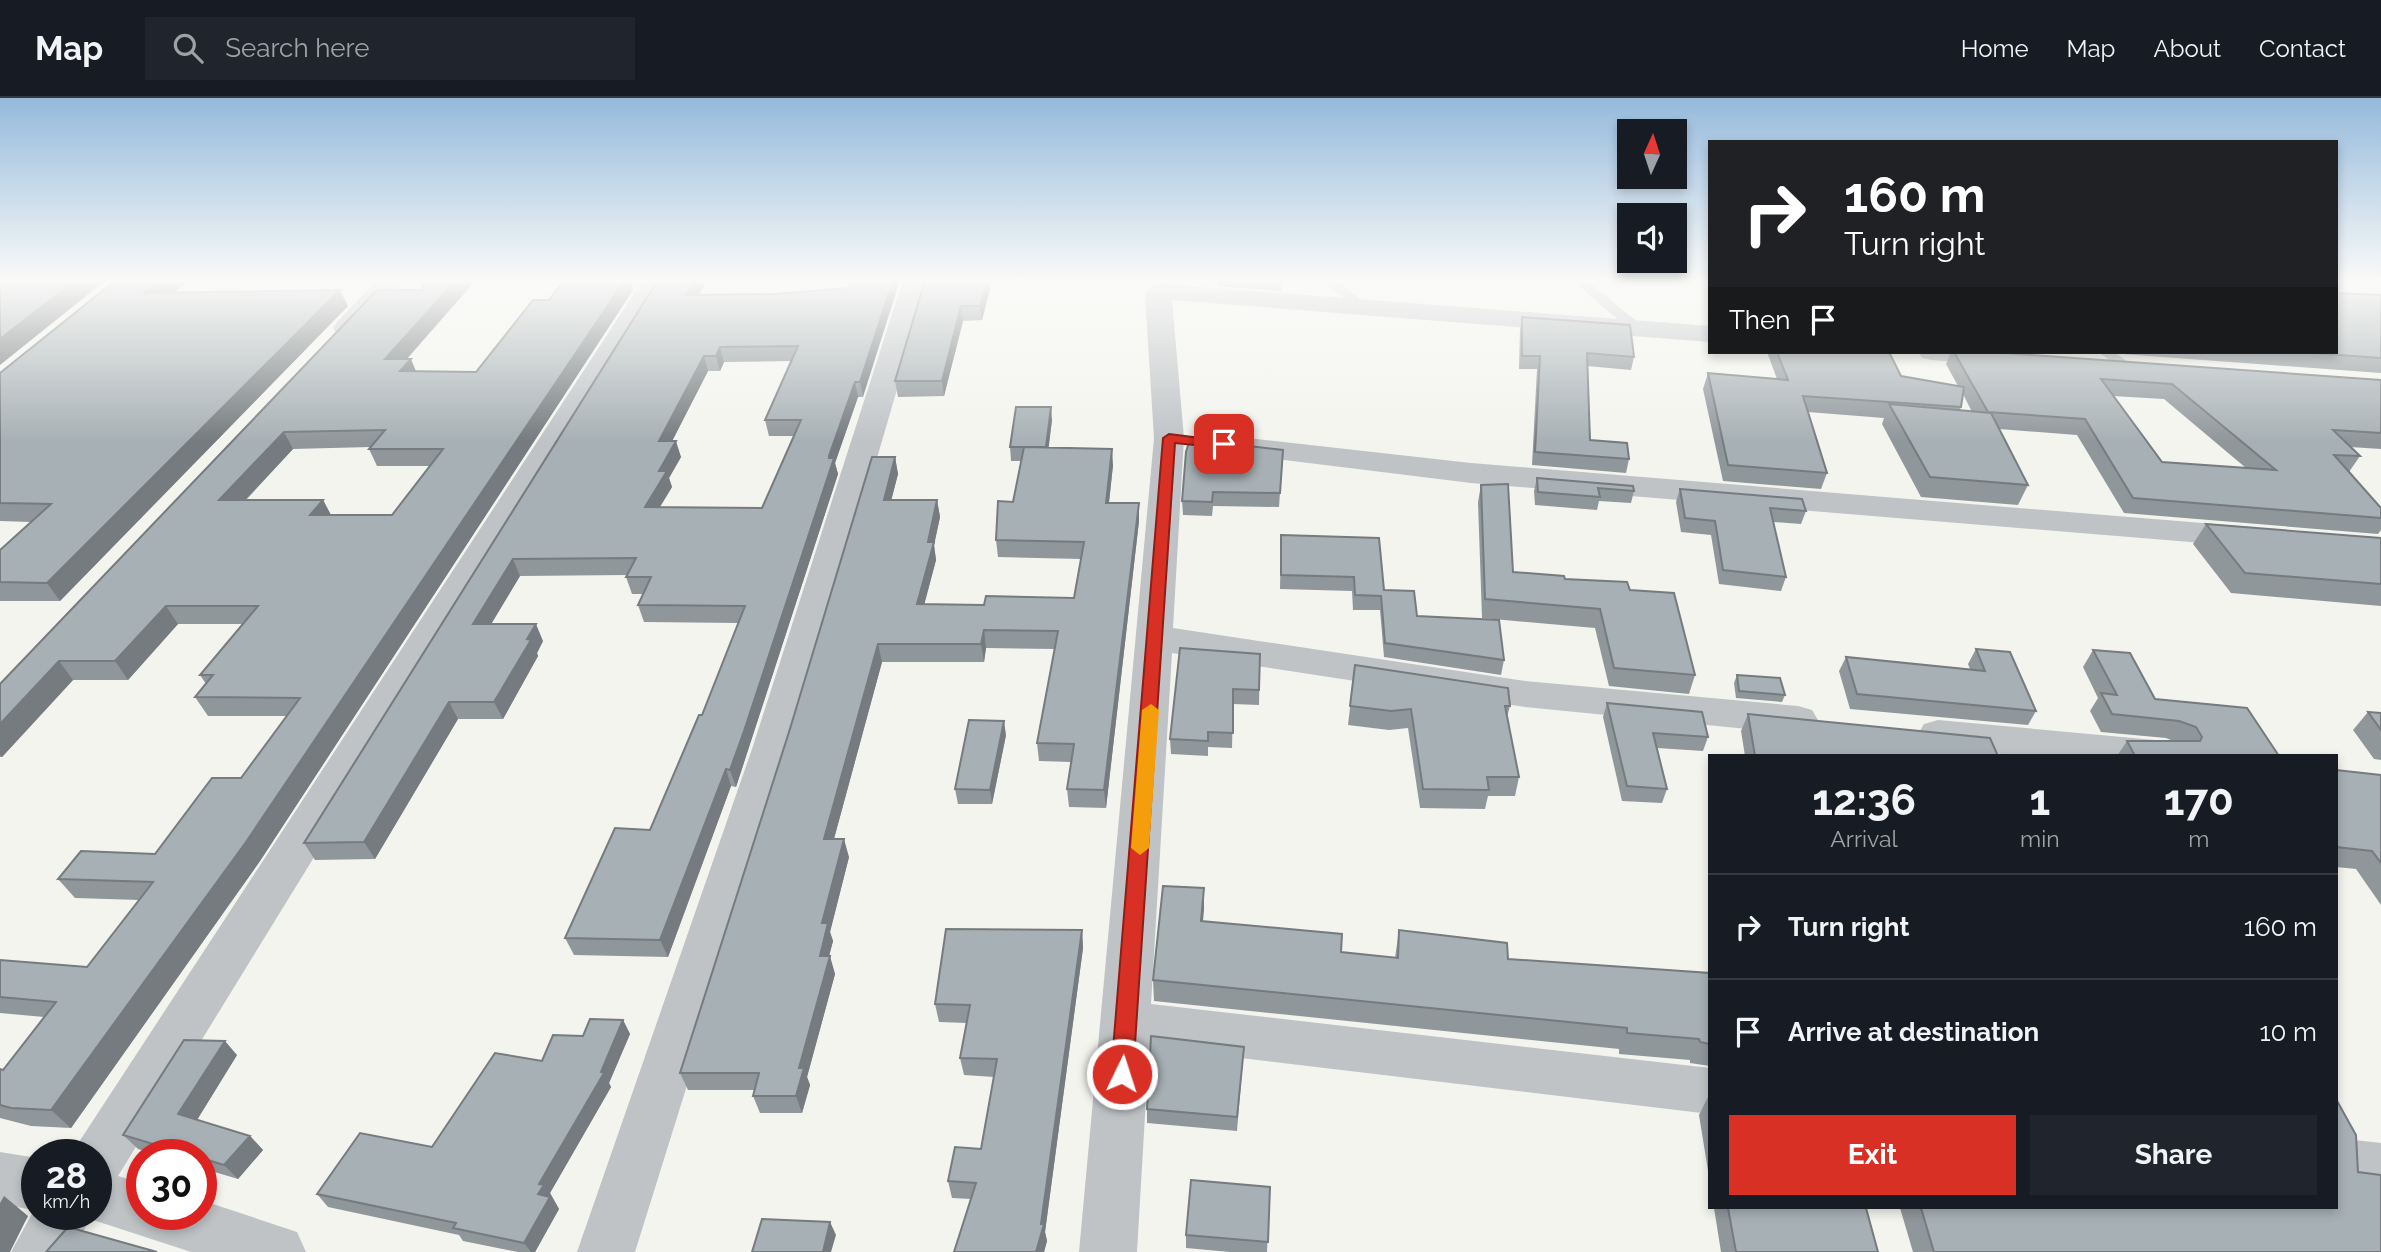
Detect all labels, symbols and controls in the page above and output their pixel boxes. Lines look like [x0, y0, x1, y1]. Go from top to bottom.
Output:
search box [145, 17, 635, 80]
text: Map [35, 29, 103, 68]
icon: search [169, 29, 207, 67]
text: Search here [225, 33, 370, 63]
text: Home [1961, 34, 2029, 63]
text: Map [2067, 34, 2115, 63]
text: About [2153, 34, 2221, 63]
text: Contact [2259, 34, 2346, 63]
north arrow [1617, 119, 1687, 189]
map controls [1617, 119, 1687, 273]
text: 160 m [1844, 166, 1985, 223]
icon: right [1729, 168, 1820, 259]
button: sound [1617, 203, 1687, 273]
text: Turn right [1844, 225, 1985, 262]
icon: arrive [1804, 301, 1842, 339]
text: Then [1729, 305, 1790, 335]
pin [1194, 414, 1254, 474]
icon: arrive [1205, 425, 1243, 463]
text: 12:36 [1812, 776, 1916, 825]
text: 1 [2029, 776, 2050, 825]
text: 170 [2164, 776, 2234, 825]
text: Arrival [1830, 825, 1898, 852]
text: min [2020, 825, 2060, 852]
text: m [2188, 825, 2209, 852]
icon: right [1729, 908, 1767, 946]
text: Turn right [1788, 912, 1909, 942]
text: 160 m [2244, 912, 2317, 942]
icon: arrive [1729, 1013, 1767, 1051]
text: Arrive at destination [1788, 1017, 2039, 1047]
text: 10 m [2259, 1017, 2317, 1047]
position arrow [1085, 1037, 1159, 1111]
button: Exit [1729, 1115, 2016, 1195]
button: Share [2030, 1115, 2317, 1195]
speed limit sign: 30 [126, 1139, 217, 1230]
text: 28 [46, 1155, 87, 1196]
text: km/h [43, 1191, 90, 1212]

